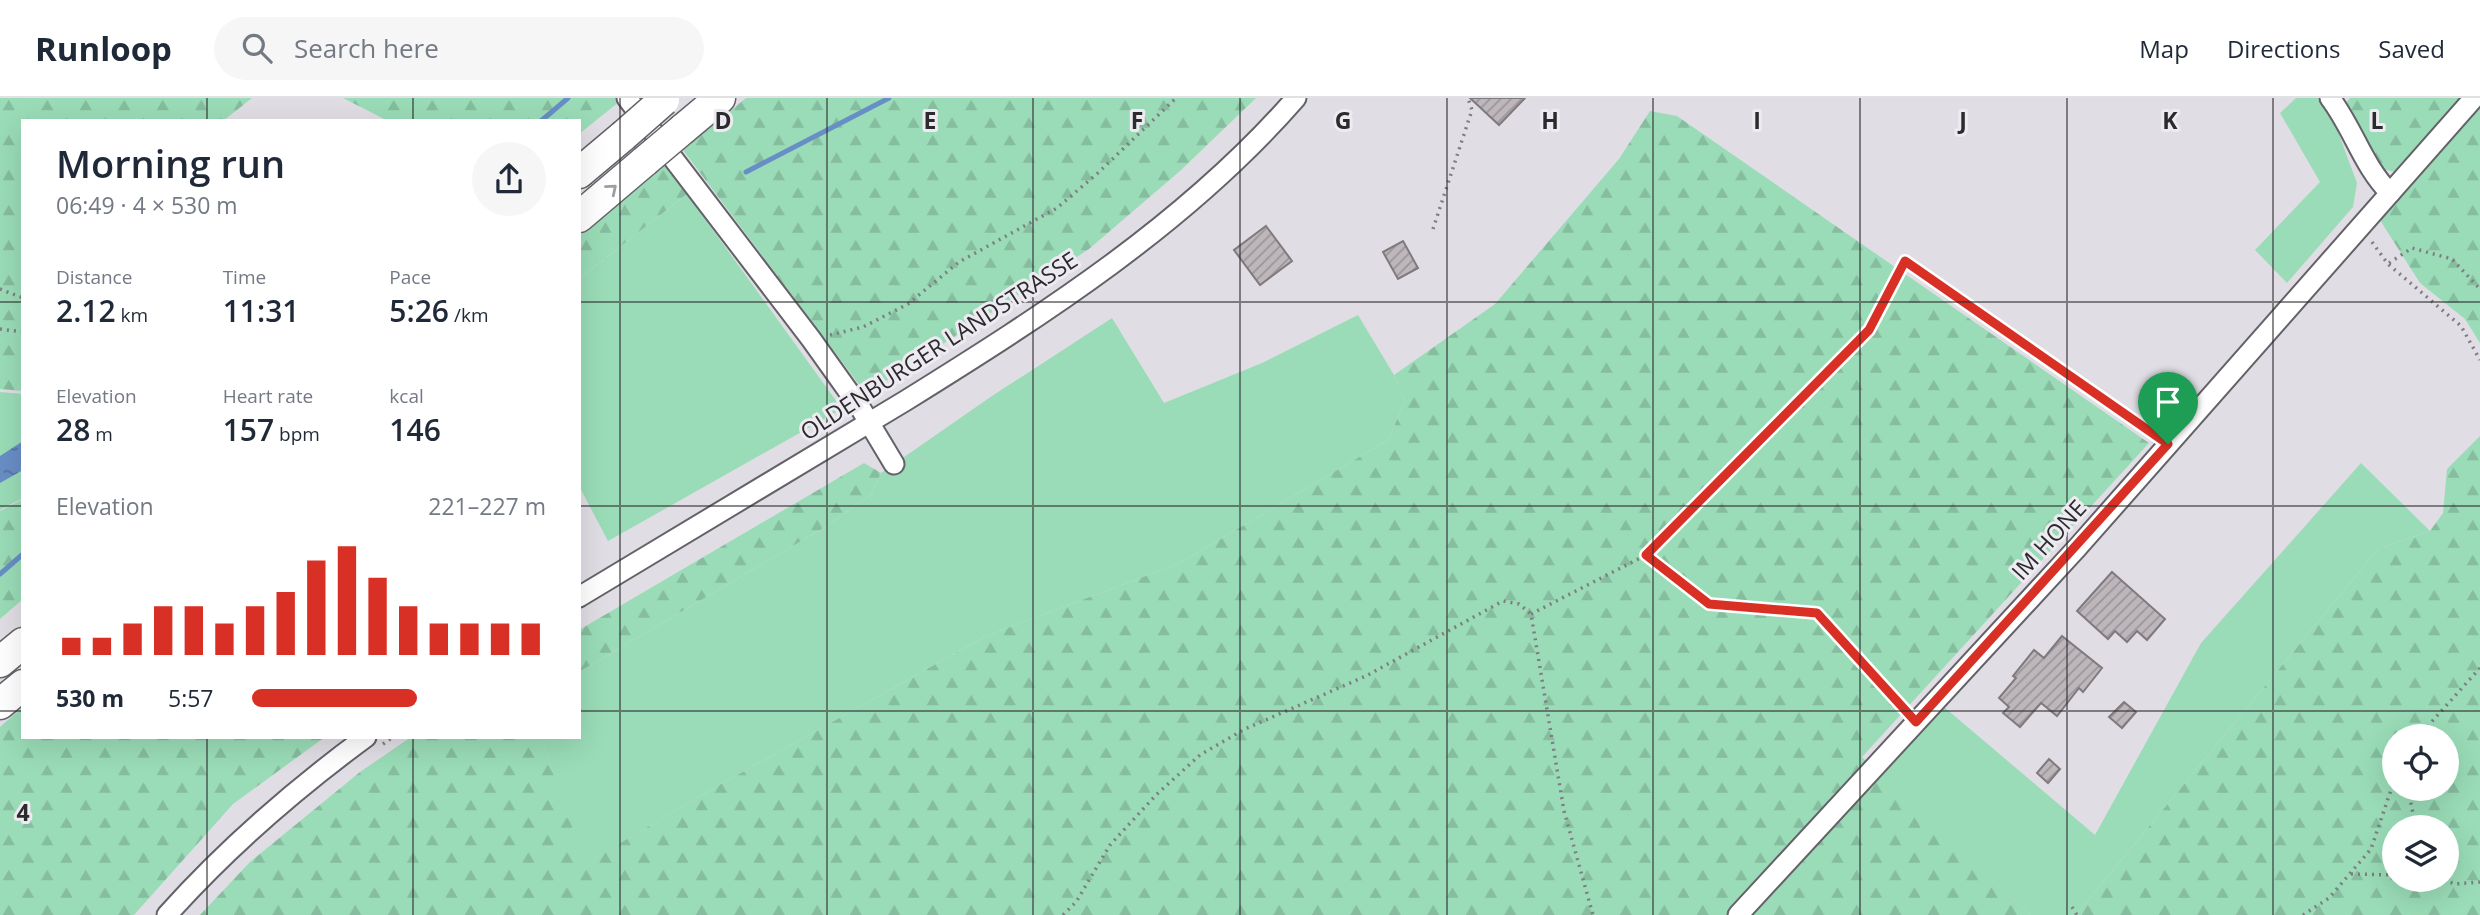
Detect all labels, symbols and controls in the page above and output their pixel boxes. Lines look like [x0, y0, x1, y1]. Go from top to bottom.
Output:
search box [214, 17, 704, 80]
text: Runloop [35, 26, 172, 71]
icon: search [238, 29, 276, 67]
text: Search here [294, 30, 439, 66]
text: Map [2139, 32, 2189, 65]
text: Directions [2227, 32, 2340, 65]
text: Saved [2378, 32, 2445, 65]
text: D [714, 104, 732, 136]
text: E [924, 104, 936, 136]
text: F [1131, 104, 1143, 136]
text: G [1335, 104, 1351, 136]
text: H [1541, 104, 1559, 136]
text: I [1753, 104, 1761, 136]
text: J [1957, 104, 1967, 136]
text: K [2162, 104, 2178, 136]
text: L [2371, 104, 2384, 136]
text: Morning run [56, 137, 285, 189]
button: share [472, 142, 546, 216]
one-way arrow [604, 185, 617, 197]
text: 06:49 · 4 × 530 m [56, 189, 238, 221]
street label: OLDENBURGER LANDSTRASSE [794, 243, 1083, 447]
text: Distance [56, 264, 132, 290]
text: Time [223, 264, 266, 290]
text: Pace [389, 264, 431, 290]
text: 2.12 [56, 290, 116, 331]
text: 11:31 [223, 290, 300, 331]
text: 5:26 [389, 290, 449, 331]
text: km [116, 302, 148, 328]
text: /km [449, 302, 489, 328]
pin [2138, 372, 2198, 444]
text: Elevation [56, 383, 137, 409]
text: Heart rate [223, 383, 313, 409]
text: kcal [389, 383, 424, 409]
icon: arrive [2149, 383, 2187, 421]
text: 28 [56, 409, 90, 450]
text: 157 [223, 409, 274, 450]
text: 146 [389, 409, 441, 450]
text: m [90, 421, 113, 447]
text: bpm [274, 421, 320, 447]
text: Elevation [56, 490, 154, 522]
text: 221–227 m [428, 490, 546, 522]
street label: IM HONE [2004, 492, 2093, 586]
text: 530 m [56, 682, 124, 714]
text: 5:57 [168, 682, 214, 714]
map controls [2382, 724, 2459, 892]
button: locate [2382, 724, 2459, 801]
text: 4 [16, 796, 30, 828]
button: layers [2382, 815, 2459, 892]

